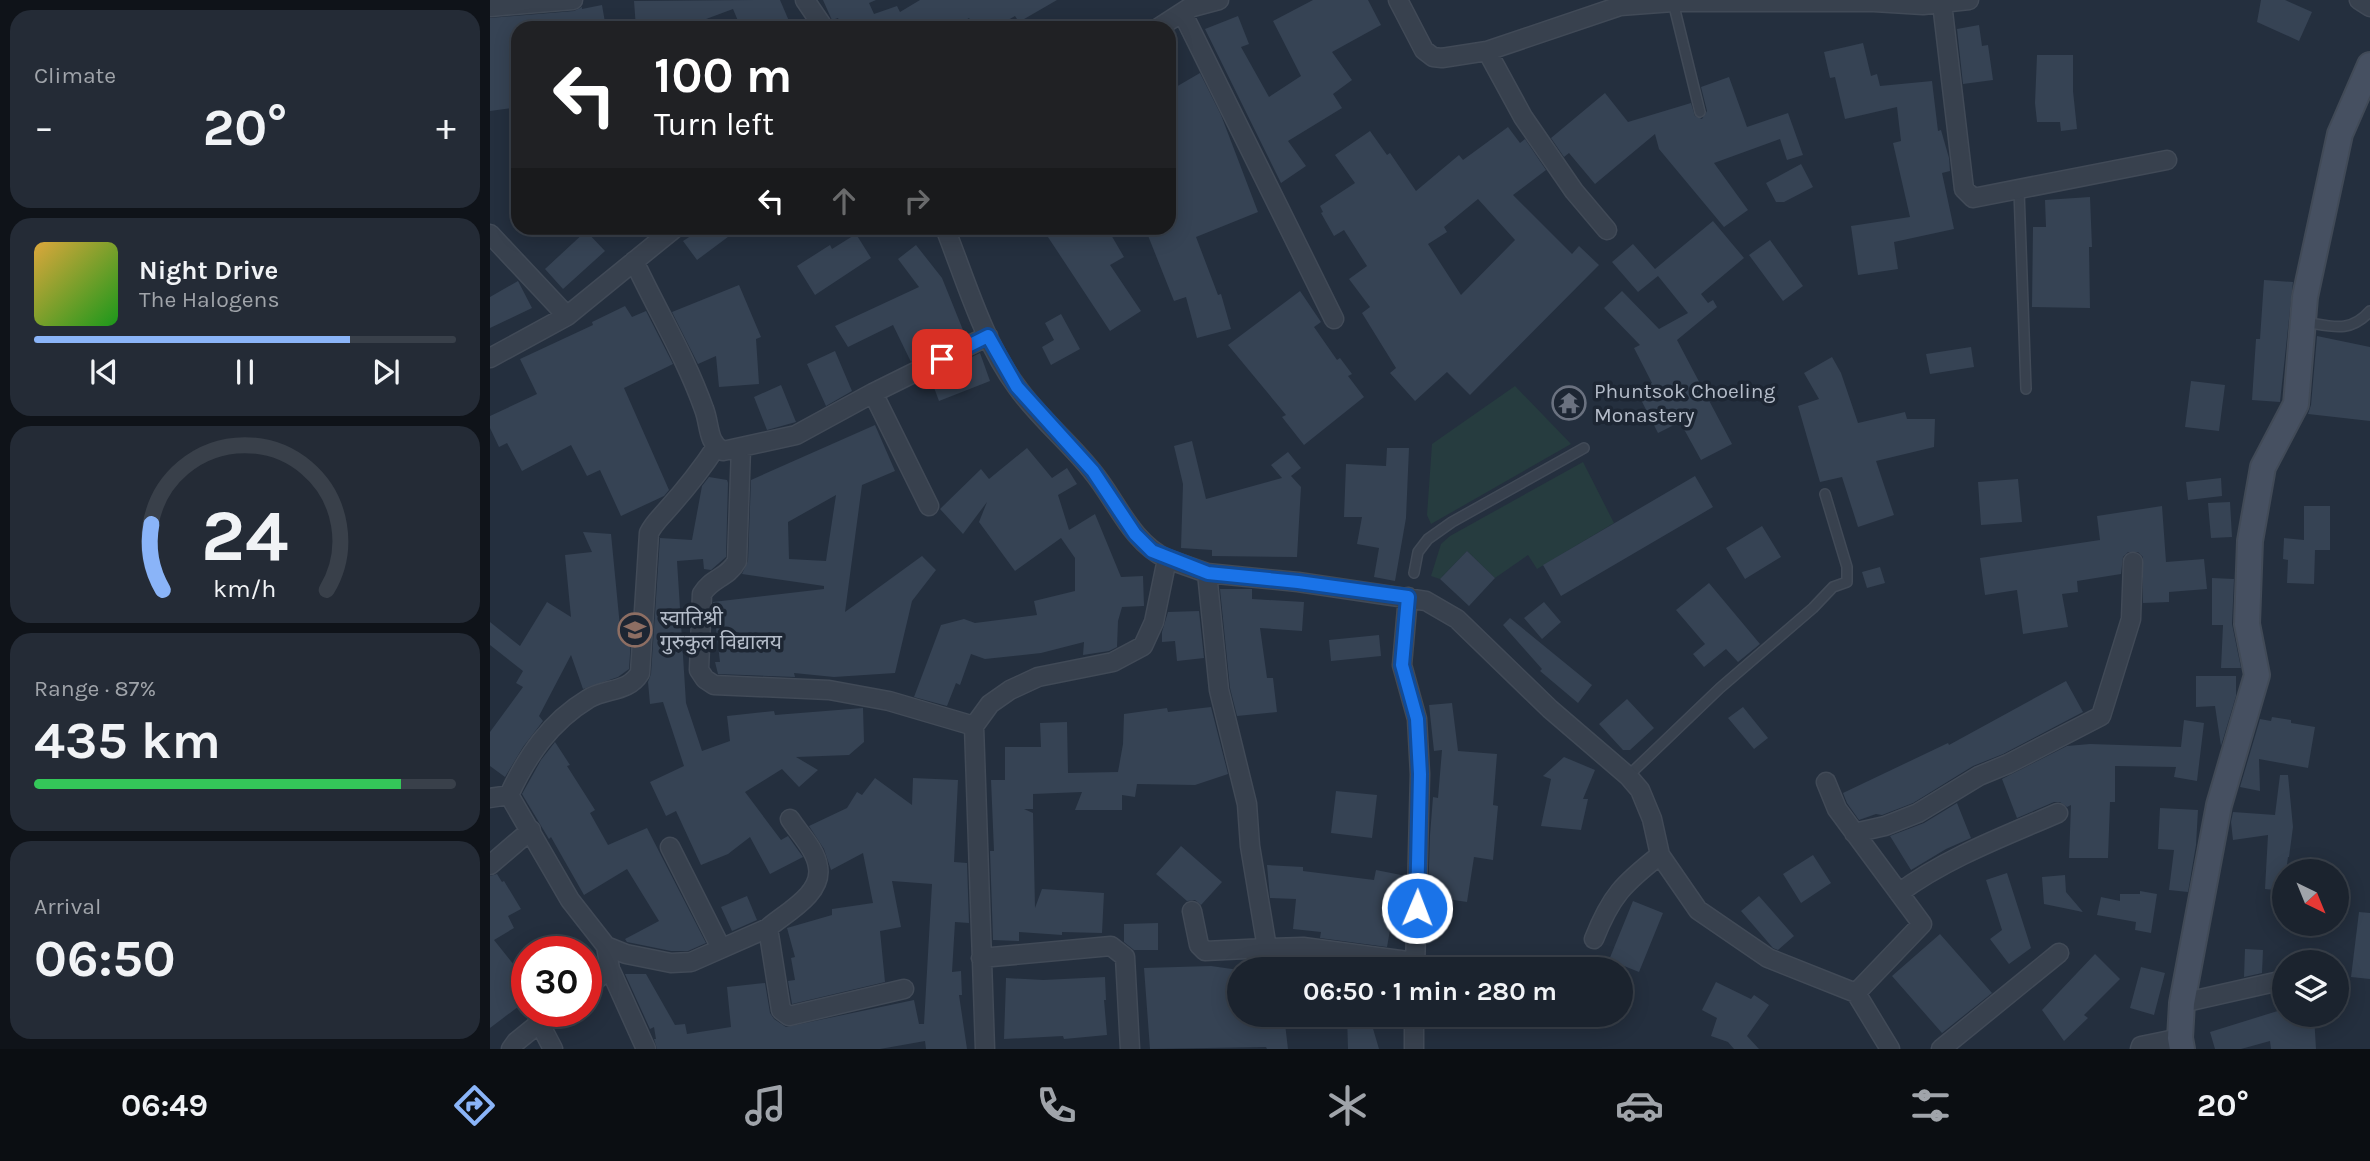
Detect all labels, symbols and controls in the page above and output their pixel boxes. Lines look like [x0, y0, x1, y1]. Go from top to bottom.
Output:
text: 100 m [654, 47, 792, 104]
icon: left [539, 49, 630, 140]
text: Climate [34, 62, 116, 89]
text: 20° [203, 97, 287, 158]
text: − [34, 105, 54, 150]
text: + [436, 105, 456, 150]
text: Turn left [654, 106, 774, 143]
icon: left [752, 182, 790, 220]
icon: ahead [825, 182, 863, 220]
icon: right [898, 182, 936, 220]
text: Night Drive [139, 255, 278, 286]
text: The Halogens [139, 286, 279, 313]
pin [912, 329, 972, 389]
icon: arrive [923, 340, 961, 378]
icon: previous [85, 353, 123, 391]
icon: pause [226, 353, 264, 391]
icon: next [367, 353, 405, 391]
place label: Phuntsok Choeling Monastery [1594, 379, 1776, 427]
temple icon: Phuntsok Choeling Monastery [1550, 384, 1588, 422]
text: 24 [201, 494, 289, 579]
text: km/h [213, 574, 277, 603]
place label: स्वातिश्री गुरुकुल विद्यालय [660, 606, 783, 655]
school or university icon: स्वातिश्री गुरुकुल विद्यालय [616, 611, 654, 649]
text: Range · 87% [34, 675, 156, 702]
text: 435 km [34, 710, 221, 771]
north arrow [2272, 859, 2348, 936]
map controls [2272, 859, 2349, 1027]
position arrow [1380, 871, 1454, 945]
text: Arrival [34, 893, 101, 920]
text: 06:50 [34, 928, 176, 989]
speed limit sign: 30 [511, 936, 602, 1027]
button: layers [2272, 950, 2349, 1027]
text: 06:50 · 1 min · 280 m [1303, 976, 1557, 1007]
icon: directions [450, 1081, 499, 1130]
icon: music [741, 1081, 790, 1130]
icon: phone [1032, 1081, 1081, 1130]
icon: climate [1323, 1081, 1372, 1130]
icon: car [1615, 1081, 1664, 1130]
icon: filters [1906, 1081, 1955, 1130]
text: 06:49 [121, 1087, 208, 1124]
text: 20° [2197, 1087, 2249, 1124]

